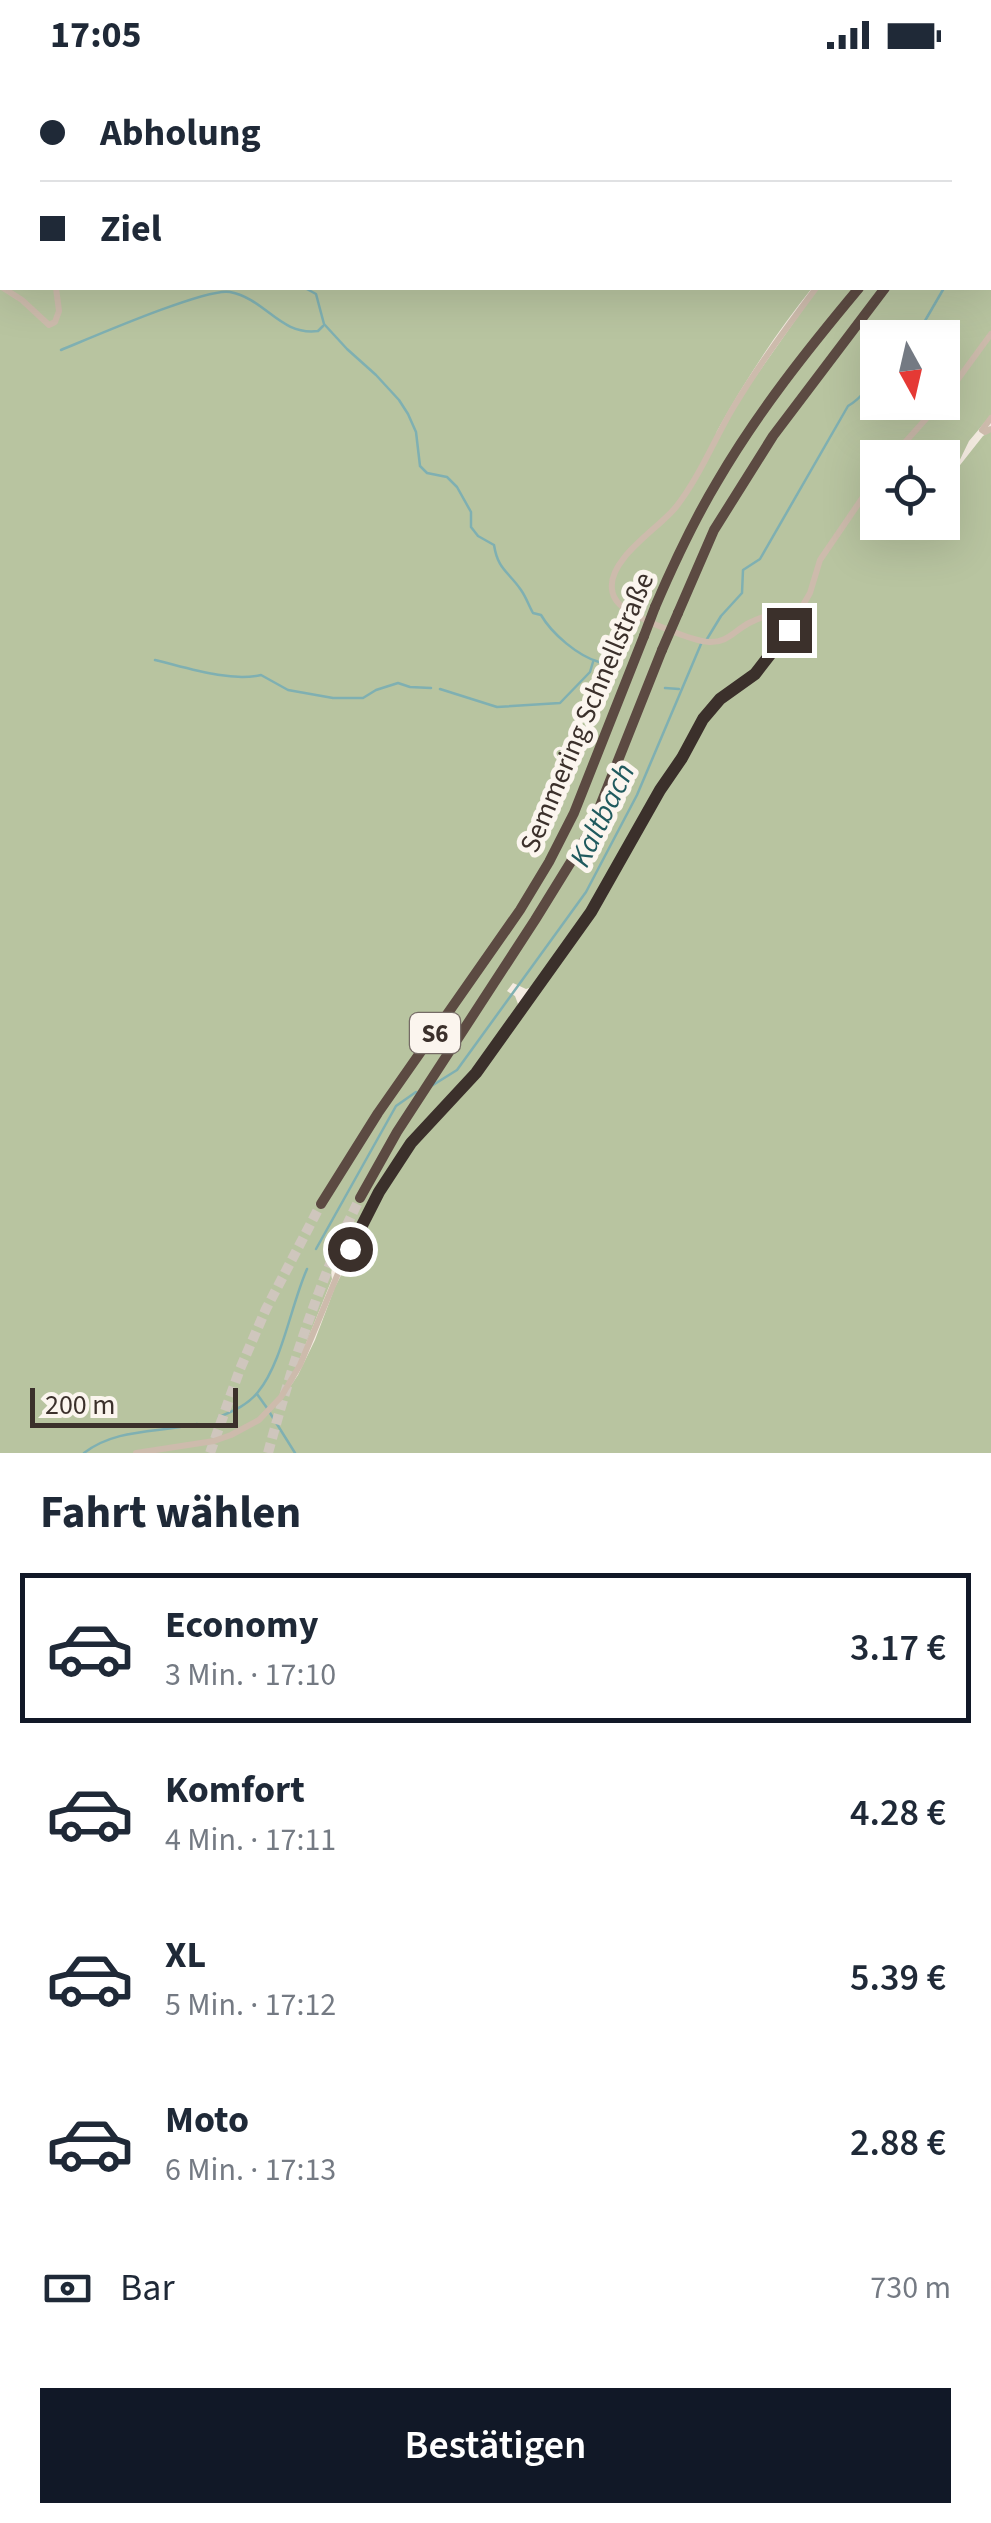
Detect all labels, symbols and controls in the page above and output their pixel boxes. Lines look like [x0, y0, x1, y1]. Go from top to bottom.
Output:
text: 17:05 [50, 8, 142, 62]
text: Abholung [100, 106, 261, 160]
text: Ziel [100, 202, 162, 256]
north arrow [860, 320, 960, 420]
map controls [860, 320, 960, 540]
button: locate [860, 440, 960, 540]
street label: Semmering Schnellstraße [510, 566, 664, 859]
route end [767, 608, 812, 653]
water label: Kaltbach [559, 756, 646, 874]
road number: S6 [410, 1013, 460, 1053]
route start [328, 1227, 373, 1272]
scale bar [30, 1383, 238, 1428]
text: 200 m [45, 1385, 116, 1425]
text: Fahrt wählen [40, 1481, 301, 1545]
text: Economy [165, 1598, 318, 1652]
icon: car [45, 1603, 135, 1693]
text: 3.17 € [850, 1621, 946, 1675]
text: 3 Min. · 17:10 [165, 1652, 336, 1698]
text: Komfort [165, 1763, 305, 1817]
icon: car [45, 1768, 135, 1858]
text: 4.28 € [850, 1786, 946, 1840]
text: 4 Min. · 17:11 [165, 1817, 336, 1863]
text: XL [165, 1928, 206, 1982]
icon: car [45, 1933, 135, 2023]
text: 5.39 € [850, 1951, 946, 2005]
text: 5 Min. · 17:12 [165, 1982, 336, 2028]
text: Moto [165, 2093, 249, 2147]
icon: car [45, 2098, 135, 2188]
text: 2.88 € [850, 2116, 946, 2170]
text: 6 Min. · 17:13 [165, 2147, 336, 2193]
icon: cash [40, 2261, 95, 2316]
text: Bar [120, 2261, 175, 2315]
text: 730 m [870, 2265, 951, 2311]
button: Bestätigen [40, 2388, 951, 2503]

